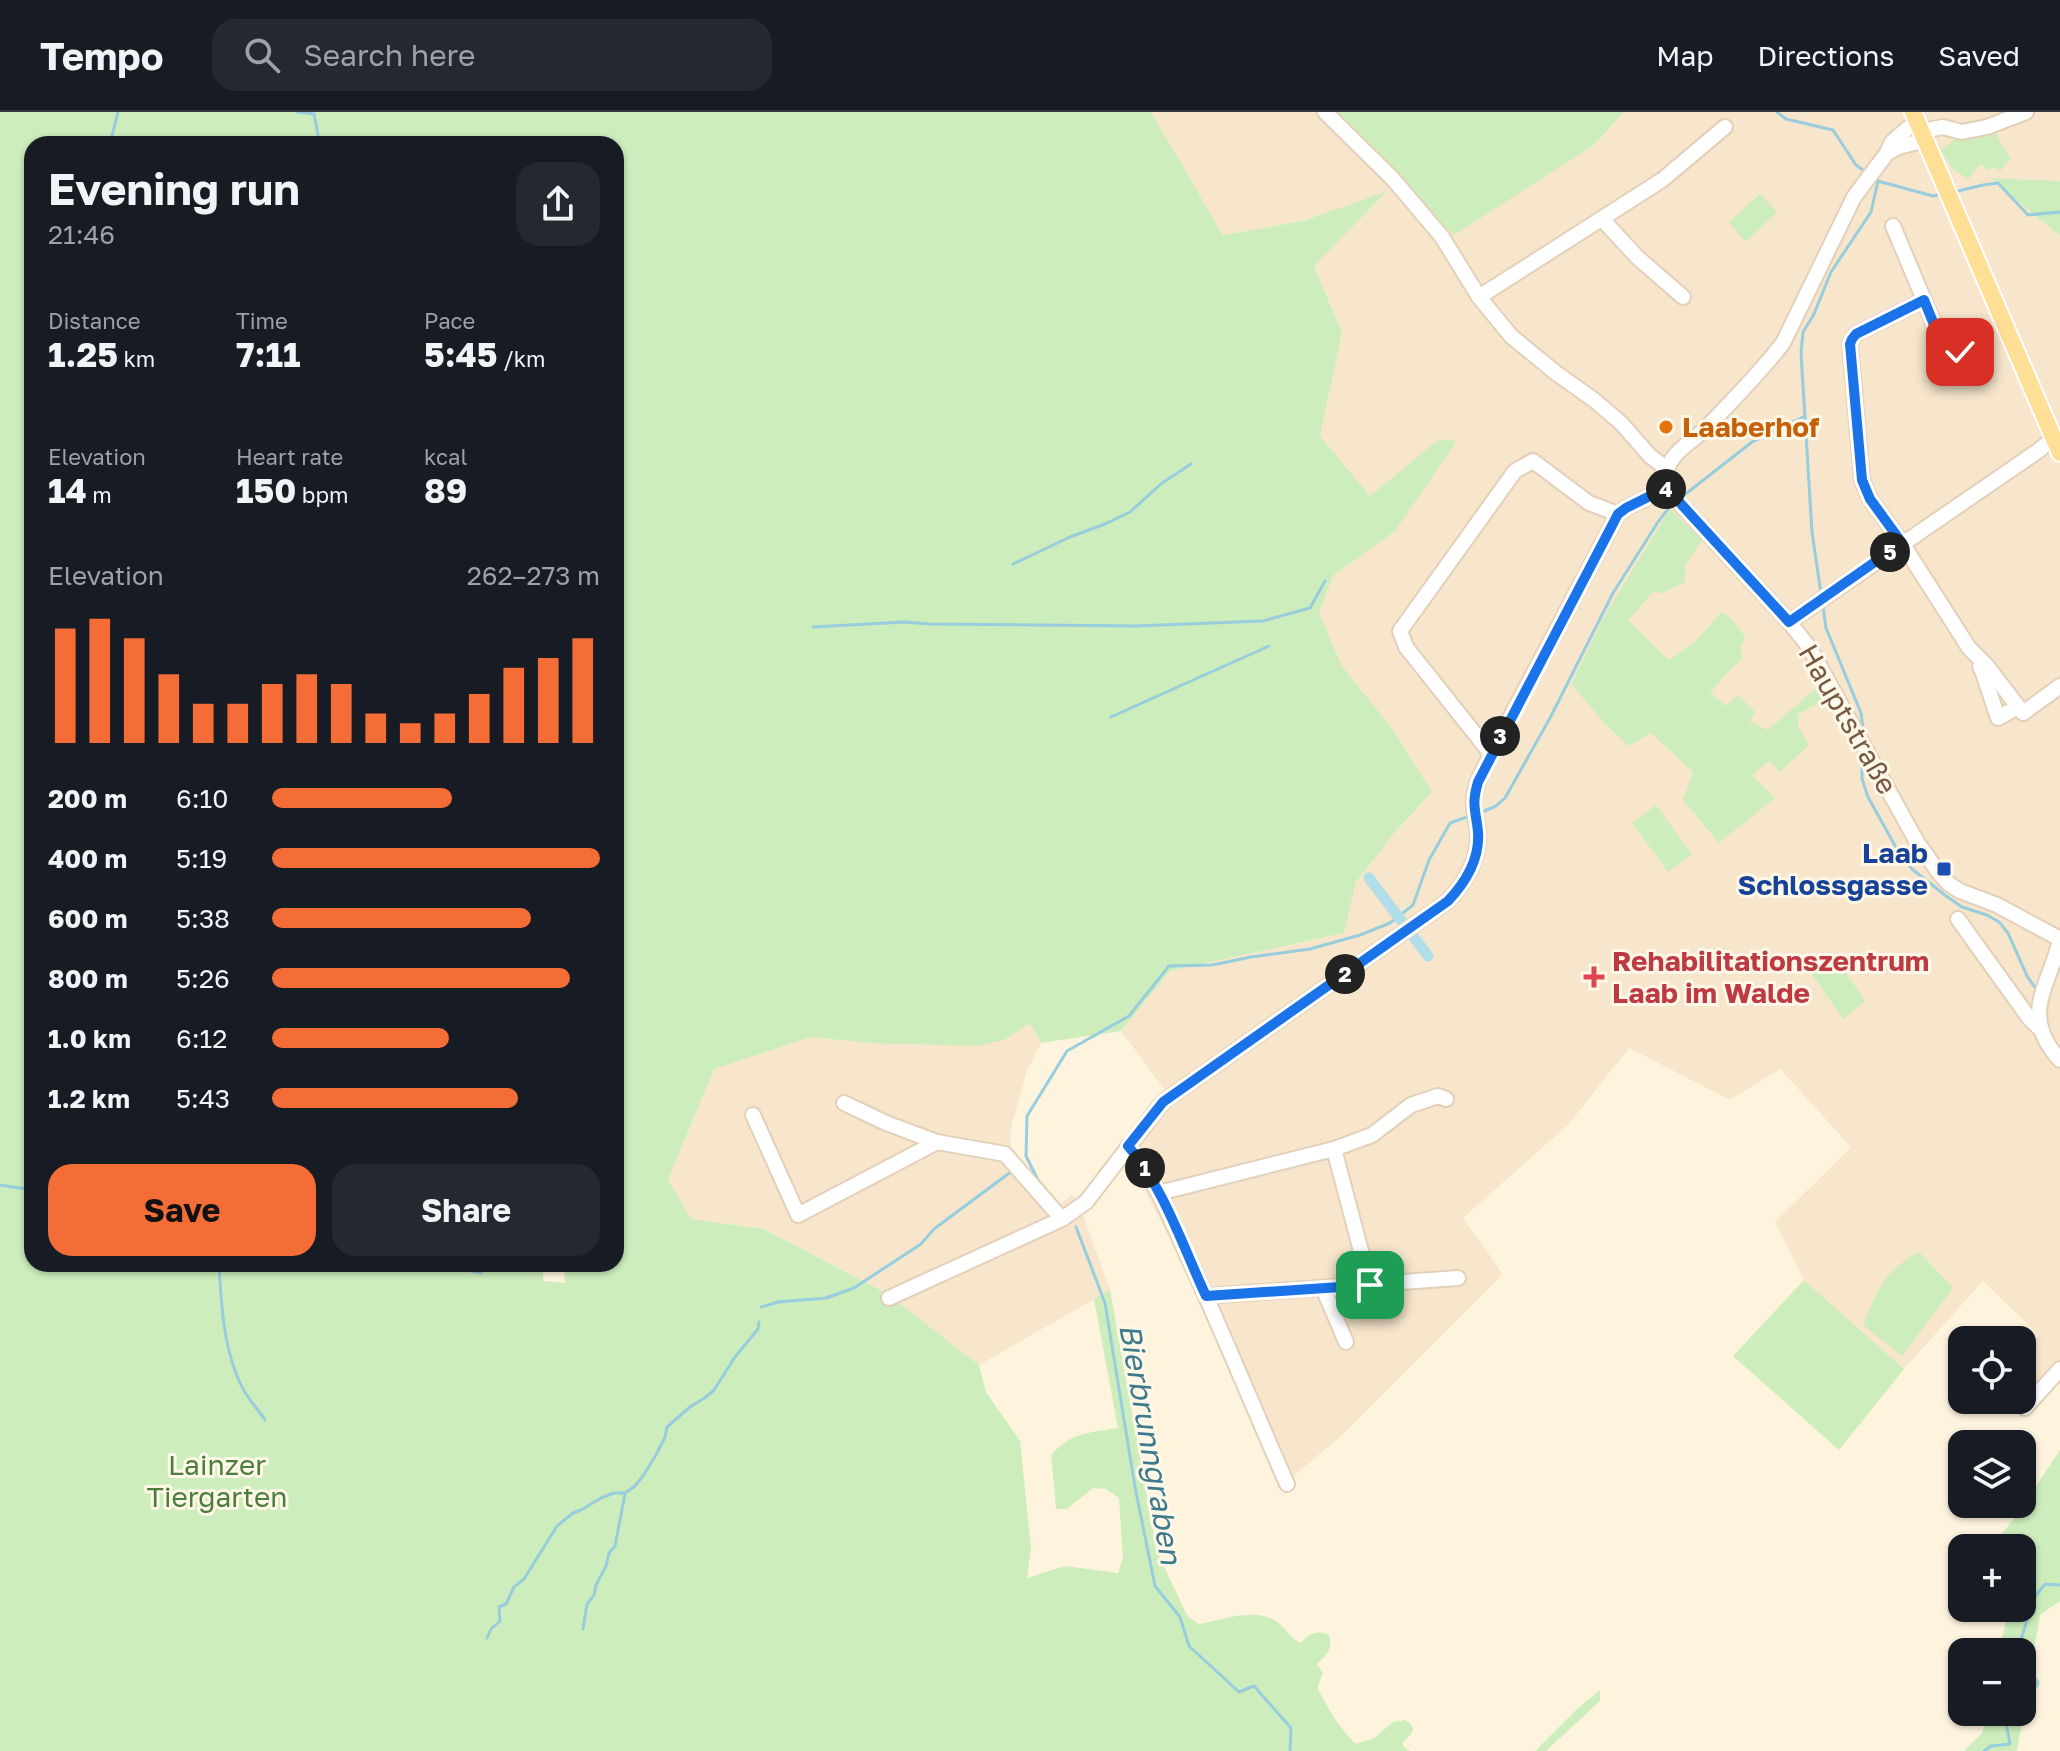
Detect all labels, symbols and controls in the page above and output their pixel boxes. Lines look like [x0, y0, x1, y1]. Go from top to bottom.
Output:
search box [212, 19, 772, 91]
text: Tempo [40, 33, 164, 78]
icon: search [240, 33, 284, 77]
text: Search here [304, 37, 475, 73]
text: Map [1656, 39, 1713, 72]
text: Directions [1757, 39, 1894, 72]
text: Saved [1938, 39, 2020, 72]
text: Evening run [48, 162, 300, 215]
button: share [516, 162, 600, 246]
text: 21:46 [48, 219, 115, 250]
text: Distance [48, 307, 140, 334]
text: Time [236, 307, 288, 334]
text: Pace [424, 307, 475, 334]
pin [1926, 318, 1994, 386]
icon: check [1938, 330, 1982, 374]
text: 1.25 [48, 334, 118, 374]
text: 7:11 [236, 334, 300, 374]
text: 5:45 [424, 334, 498, 374]
text: km [118, 345, 155, 372]
text: /km [498, 345, 546, 372]
place label: Laaberhof [1682, 410, 1820, 443]
marker: Laaberhof [1657, 418, 1675, 436]
text: Elevation [48, 443, 146, 470]
text: Heart rate [236, 443, 343, 470]
text: kcal [424, 443, 467, 470]
pin: 4 [1646, 469, 1686, 509]
text: 14 [48, 470, 87, 510]
text: 150 [236, 470, 296, 510]
text: 89 [424, 470, 467, 510]
text: 4 [1659, 475, 1673, 502]
text: m [87, 481, 112, 508]
text: bpm [296, 481, 348, 508]
pin: 5 [1870, 532, 1910, 572]
text: 5 [1883, 538, 1897, 565]
text: Elevation [48, 560, 164, 591]
text: 262–273 m [467, 560, 600, 591]
street label: Hauptstraße [1792, 638, 1905, 800]
pin: 3 [1480, 716, 1520, 756]
text: 3 [1493, 722, 1507, 749]
text: 200 m [48, 783, 127, 814]
text: 6:10 [176, 783, 228, 814]
place label: Laab Schlossgasse [1737, 836, 1928, 901]
text: 400 m [48, 843, 127, 874]
text: 5:19 [176, 843, 227, 874]
marker: Laab Schlossgasse [1935, 860, 1953, 878]
text: 600 m [48, 903, 128, 934]
text: 5:38 [176, 903, 230, 934]
place label: Rehabilitationszentrum Laab im Walde [1612, 944, 1929, 1009]
pin: 2 [1325, 954, 1365, 994]
text: 2 [1338, 960, 1352, 987]
text: 800 m [48, 963, 128, 994]
text: 5:26 [176, 963, 230, 994]
marker: Rehabilitationszentrum Laab im Walde [1583, 966, 1605, 988]
text: 1.0 km [48, 1023, 131, 1054]
text: 6:12 [176, 1023, 227, 1054]
text: 1.2 km [48, 1083, 130, 1114]
text: 5:43 [176, 1083, 230, 1114]
pin: 1 [1125, 1148, 1165, 1188]
text: 1 [1139, 1154, 1151, 1181]
button: Save [48, 1164, 316, 1256]
button: Share [332, 1164, 600, 1256]
pin [1336, 1251, 1404, 1319]
icon: arrive [1348, 1263, 1392, 1307]
water label: Bierbrunngraben [1112, 1321, 1190, 1568]
map controls [1948, 1326, 2036, 1726]
button: locate [1948, 1326, 2036, 1414]
button: layers [1948, 1430, 2036, 1518]
park label: Lainzer Tiergarten [147, 1448, 287, 1513]
button: + [1948, 1534, 2036, 1622]
button: − [1948, 1638, 2036, 1726]

